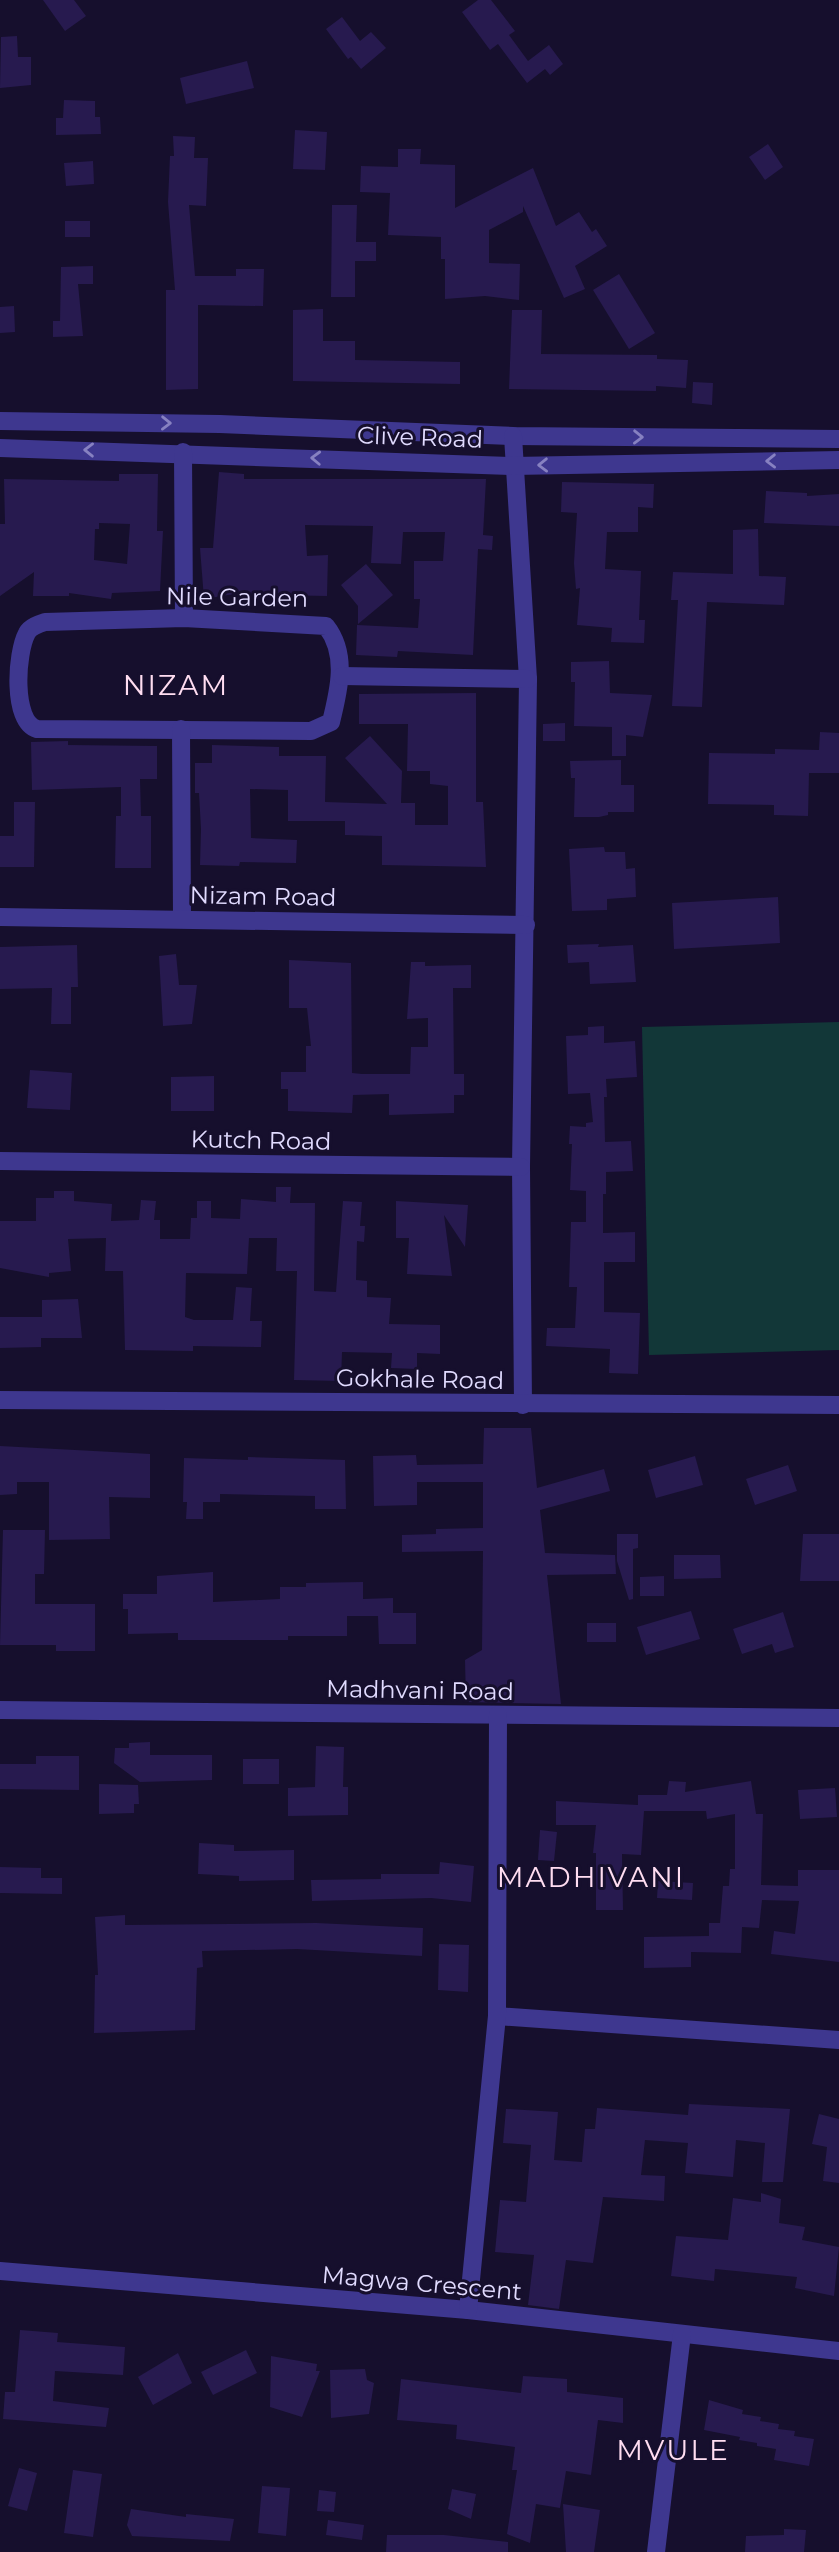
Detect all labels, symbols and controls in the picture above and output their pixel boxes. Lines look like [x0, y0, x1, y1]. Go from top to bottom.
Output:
one-way arrow [161, 416, 172, 431]
street label: Clive Road [356, 420, 484, 454]
one-way arrow [634, 429, 644, 445]
one-way arrow [83, 442, 93, 458]
one-way arrow [310, 450, 321, 465]
one-way arrow [765, 453, 776, 469]
one-way arrow [538, 457, 548, 473]
street label: Nile Garden [166, 581, 308, 613]
district label: NIZAM [123, 668, 229, 702]
street label: Nizam Road [189, 880, 337, 912]
street label: Kutch Road [190, 1124, 332, 1156]
street label: Gokhale Road [336, 1363, 504, 1395]
street label: Madhvani Road [326, 1674, 514, 1706]
district label: MADHIVANI [497, 1860, 685, 1894]
street label: Magwa Crescent [321, 2260, 524, 2306]
district label: MVULE [616, 2433, 730, 2467]

